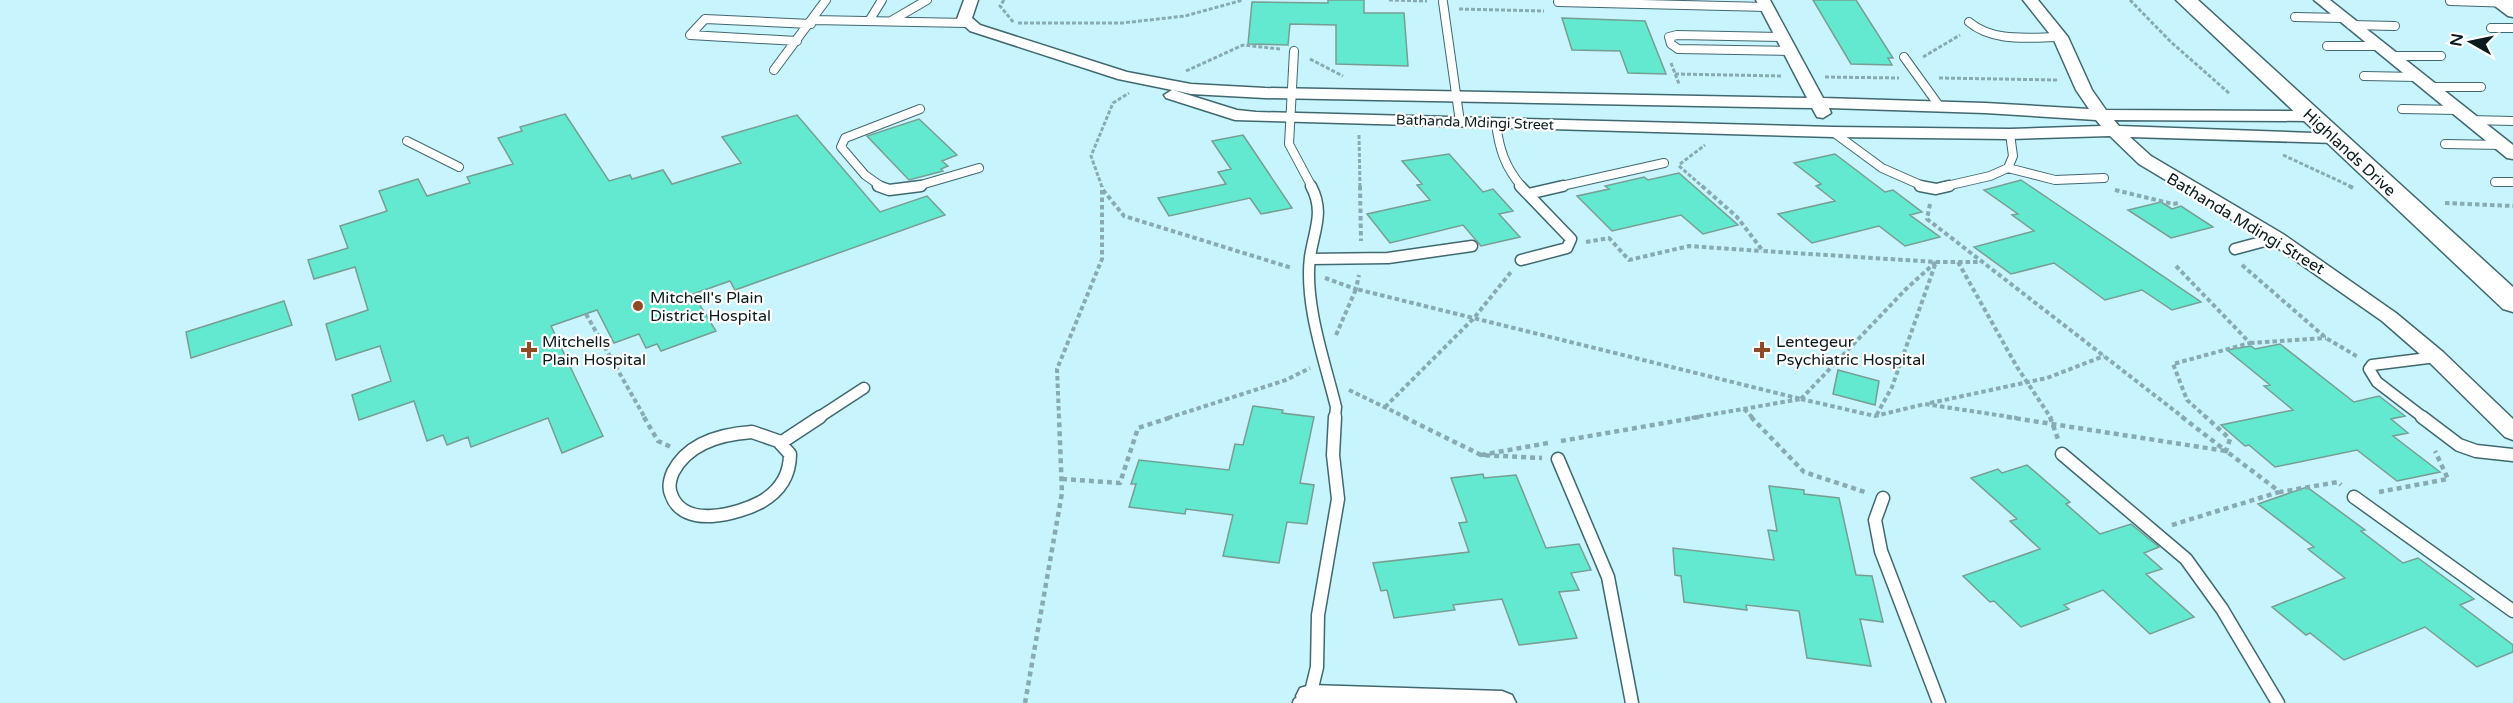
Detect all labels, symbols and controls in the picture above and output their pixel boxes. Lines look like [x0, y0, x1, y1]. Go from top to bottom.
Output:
north arrow [2441, 12, 2501, 72]
text: N [2446, 32, 2468, 48]
street label: Highlands Drive [2299, 105, 2400, 201]
street label: Bathanda Mdingi Street [1396, 111, 1555, 134]
street label: Bathanda Mdingi Street [2163, 169, 2328, 279]
place label: Mitchell's Plain District Hospital [650, 288, 771, 326]
marker: Mitchell's Plain District Hospital [631, 299, 645, 313]
place label: Mitchells Plain Hospital [542, 332, 646, 370]
place label: Lentegeur Psychiatric Hospital [1776, 332, 1925, 370]
marker: Mitchells Plain Hospital [520, 341, 538, 359]
marker: Lentegeur Psychiatric Hospital [1753, 341, 1771, 359]

